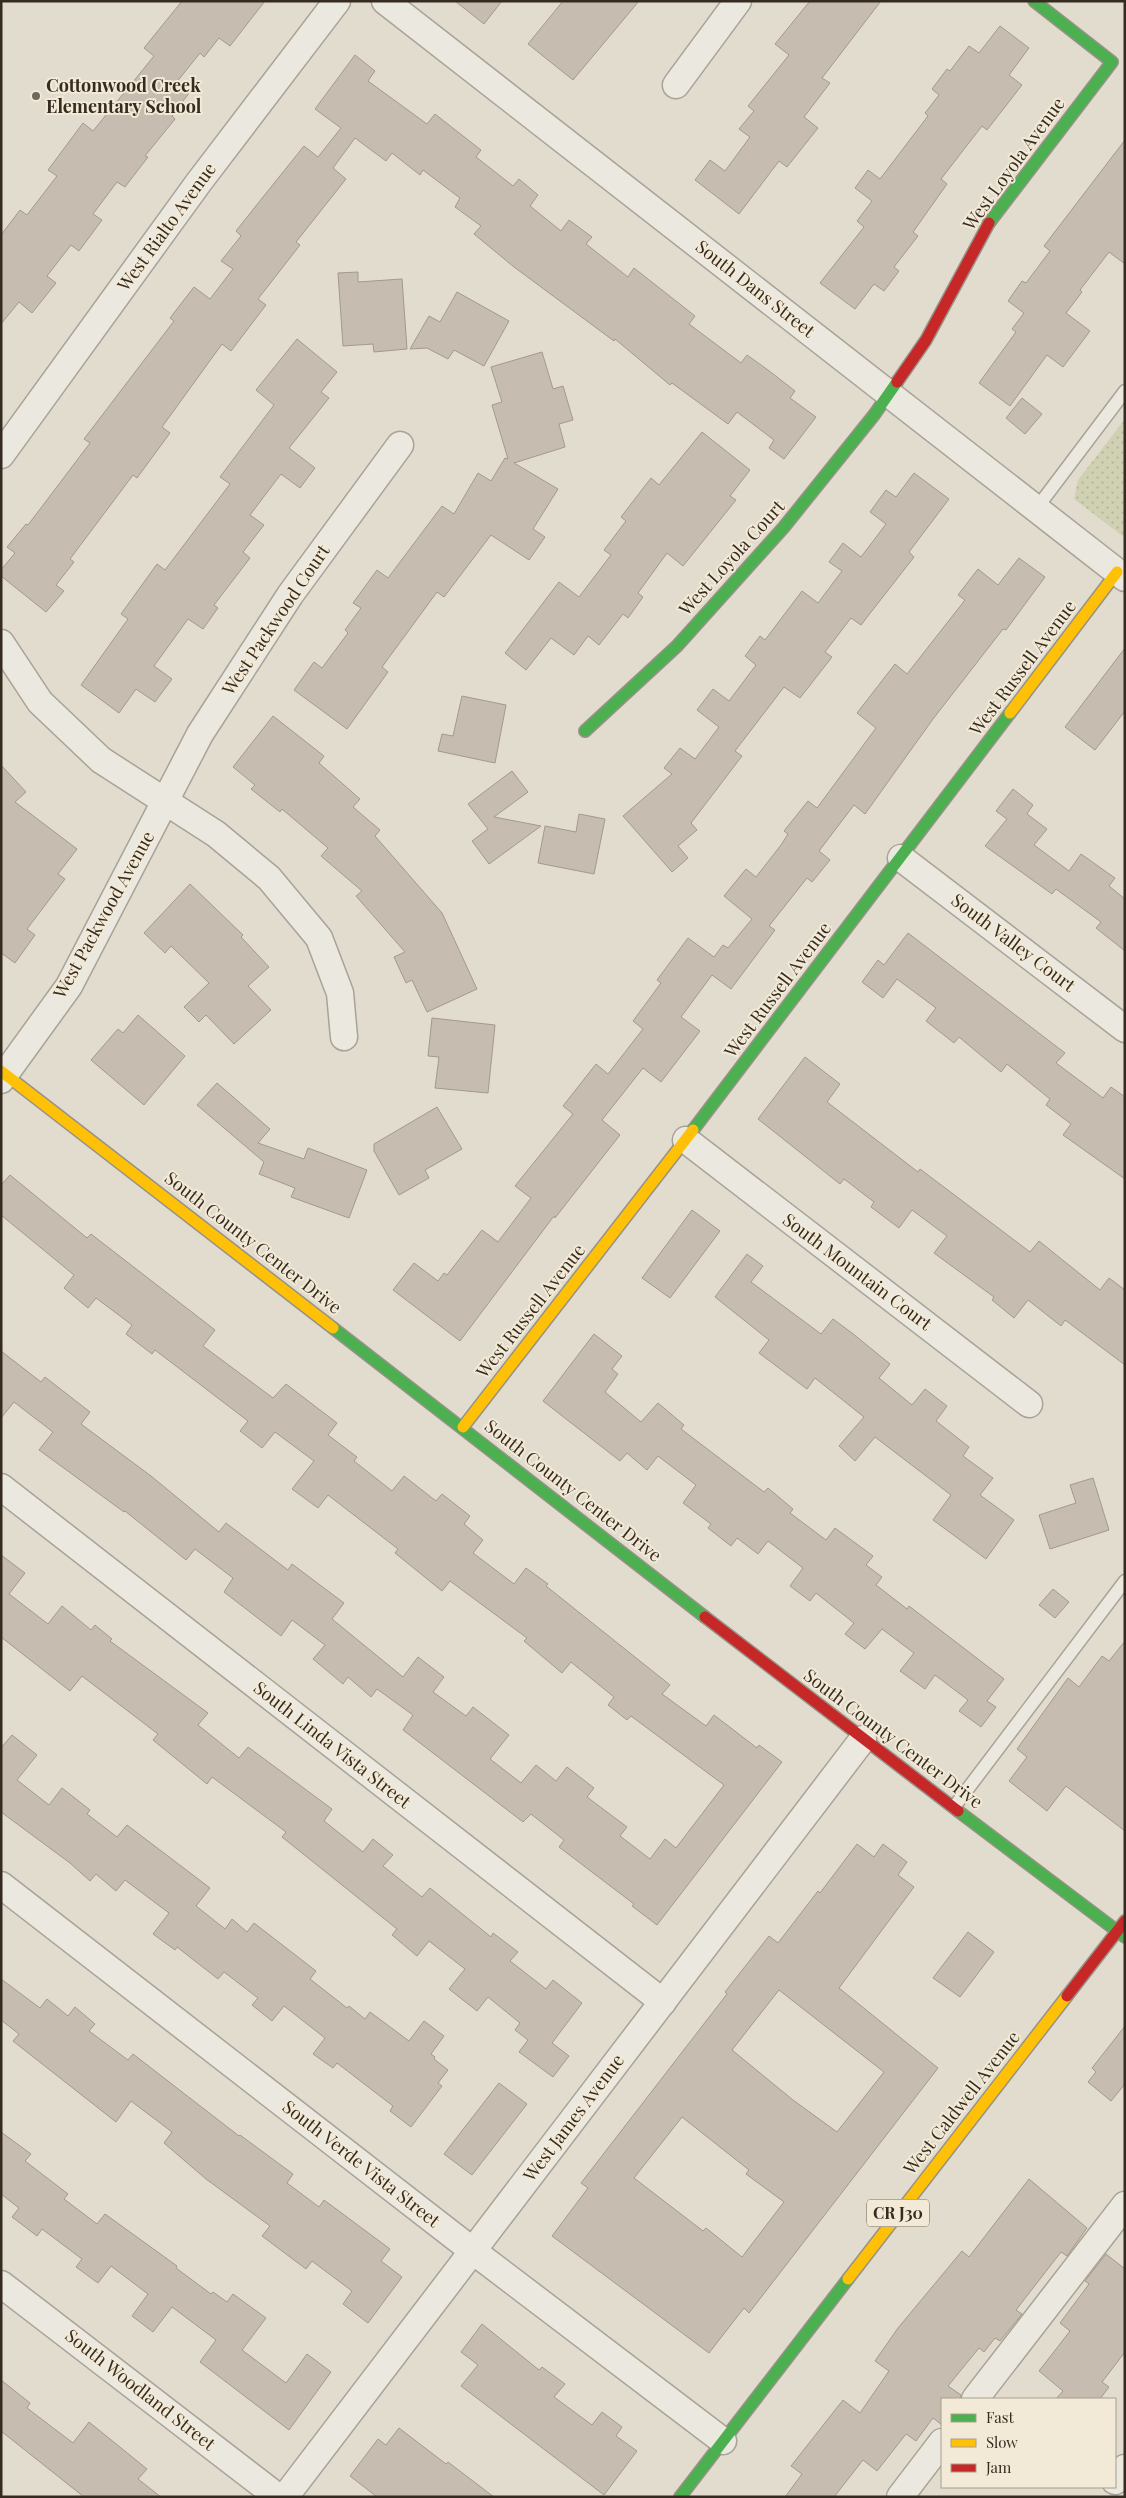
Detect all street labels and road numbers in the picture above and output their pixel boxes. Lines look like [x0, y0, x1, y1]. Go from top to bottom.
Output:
street label: West Loyola Avenue [956, 92, 1070, 236]
street label: West Rialto Avenue [111, 157, 221, 296]
street label: South Dans Street [691, 234, 821, 343]
street label: West Loyola Court [672, 494, 790, 621]
street label: West Packwood Court [215, 539, 335, 700]
street label: West Russell Avenue [963, 595, 1081, 741]
street label: West Packwood Avenue [47, 827, 159, 1003]
street label: South Valley Court [947, 888, 1081, 997]
street label: West Russell Avenue [718, 917, 836, 1063]
street label: South County Center Drive [160, 1166, 347, 1319]
street label: South Mountain Court [778, 1207, 938, 1336]
street label: West Russell Avenue [470, 1239, 590, 1383]
street label: South County Center Drive [480, 1414, 667, 1567]
street label: South County Center Drive [799, 1663, 988, 1813]
street label: South Linda Vista Street [249, 1675, 417, 1814]
street label: West Caldwell Avenue [897, 2026, 1025, 2180]
street label: West James Avenue [517, 2049, 629, 2187]
street label: South Verde Vista Street [278, 2094, 446, 2233]
road number: CR J30 [867, 2200, 929, 2226]
street label: South Woodland Street [61, 2323, 221, 2456]

